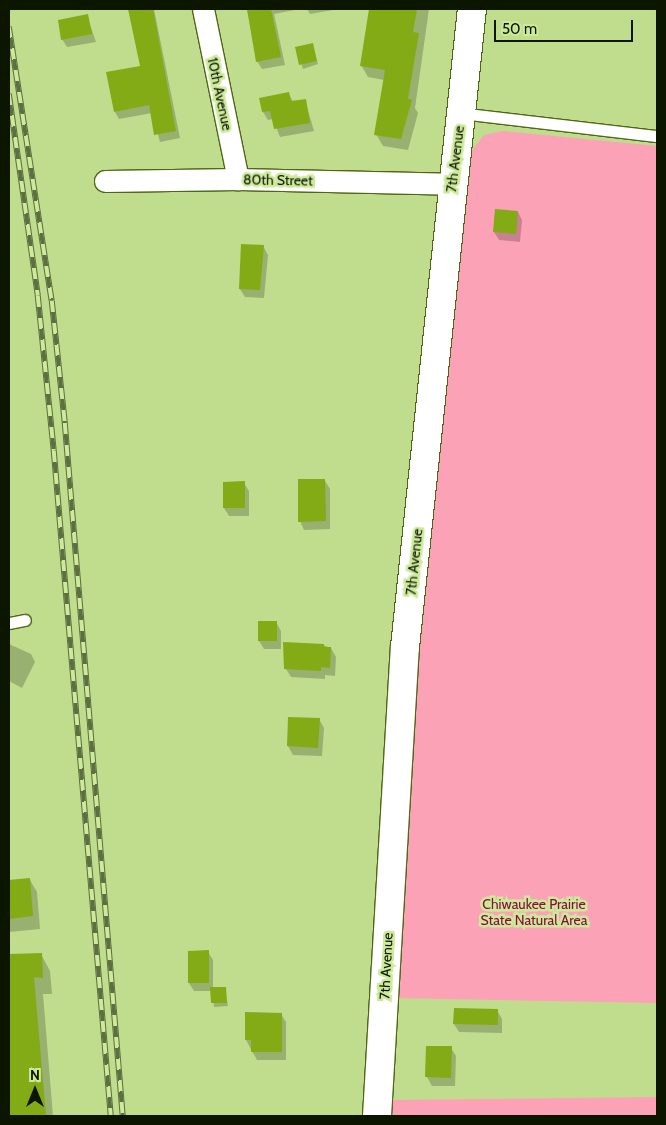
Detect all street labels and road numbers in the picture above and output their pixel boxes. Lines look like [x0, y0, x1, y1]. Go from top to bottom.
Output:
street label: 10th Avenue [204, 56, 236, 132]
street label: 7th Avenue [443, 125, 467, 193]
street label: 80th Street [243, 171, 313, 189]
street label: 7th Avenue [402, 528, 426, 596]
street label: 7th Avenue [376, 932, 396, 1000]

